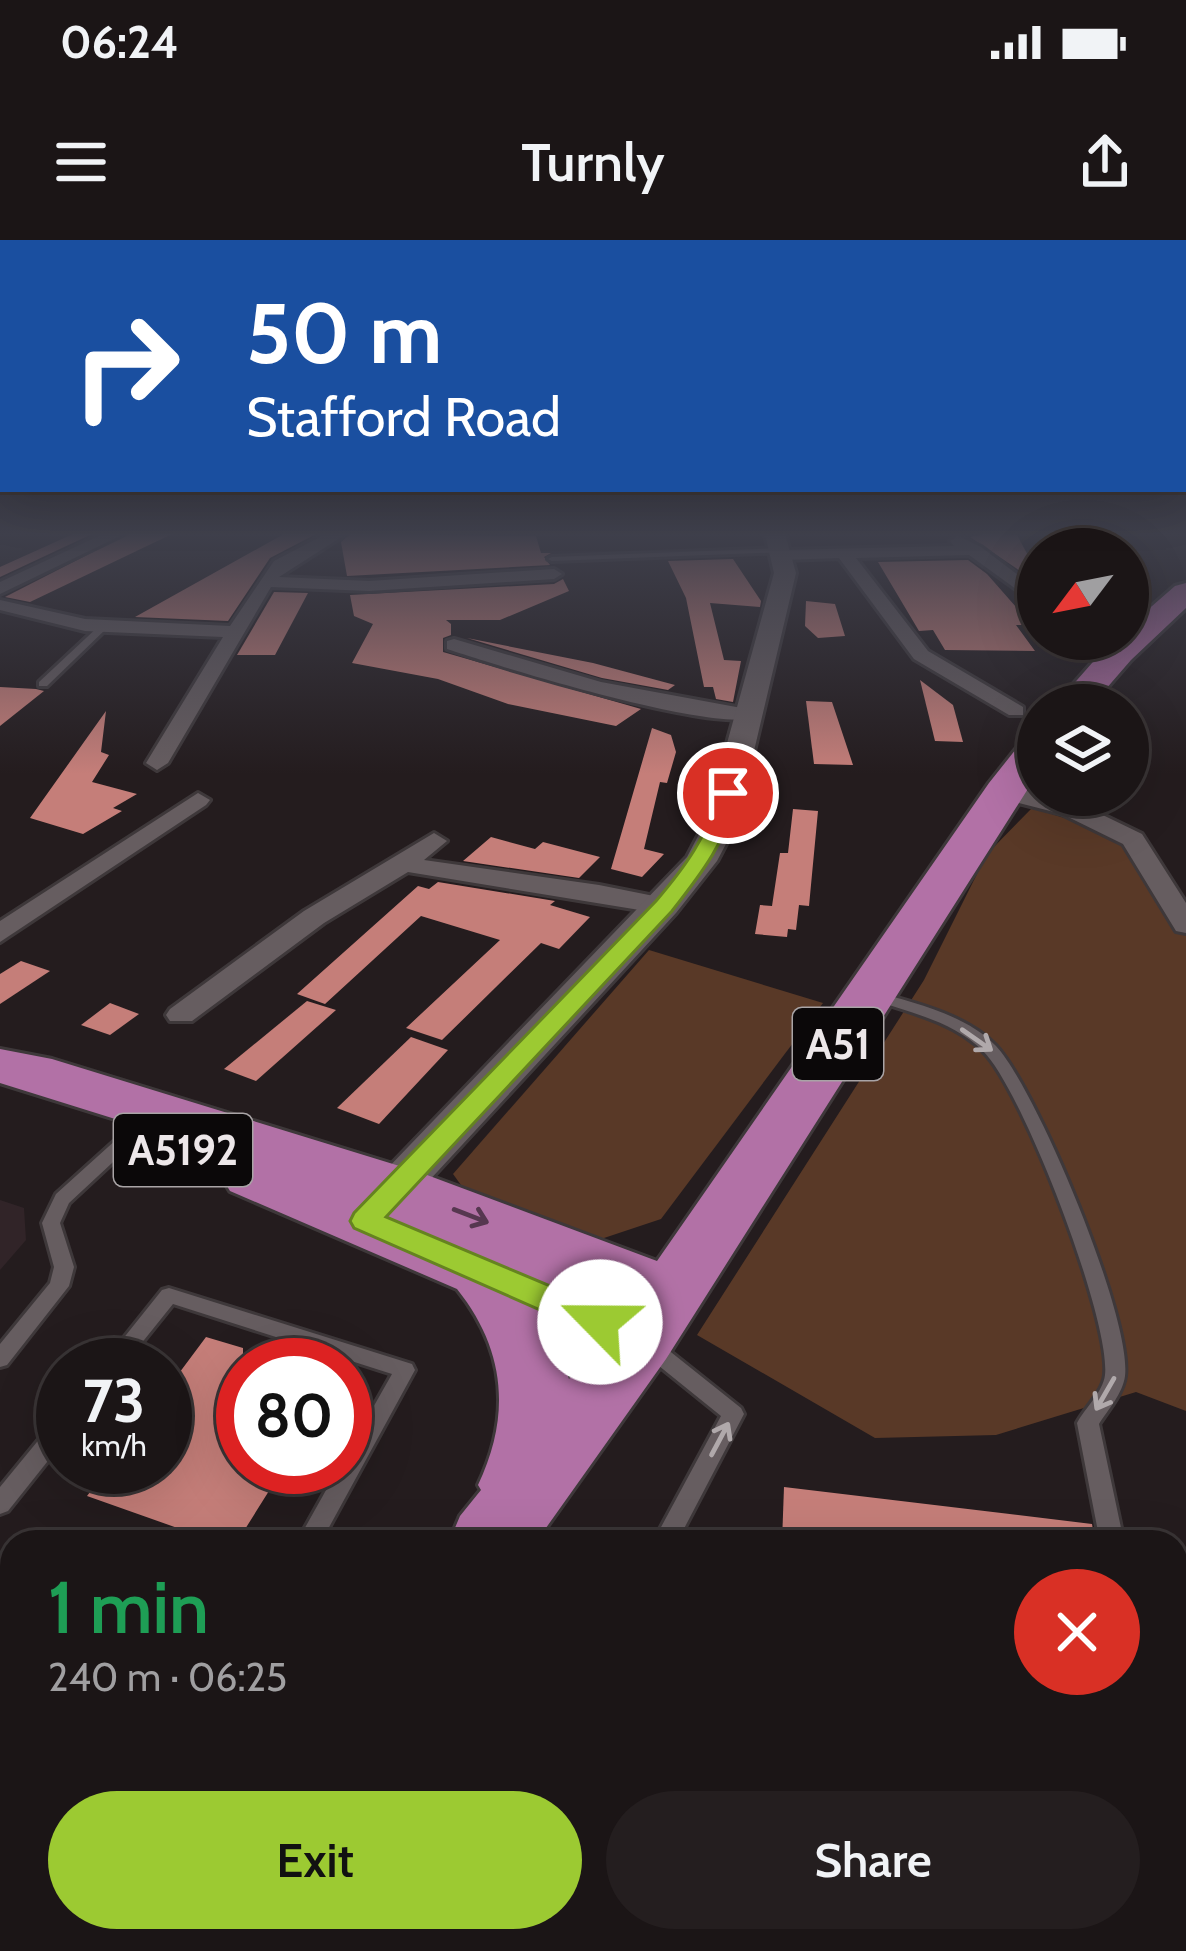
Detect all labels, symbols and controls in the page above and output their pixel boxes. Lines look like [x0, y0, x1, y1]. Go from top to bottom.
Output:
text: 06:24 [60, 15, 179, 69]
icon: menu [48, 129, 114, 195]
text: Turnly [521, 129, 665, 195]
icon: share [1072, 129, 1138, 195]
text: 50 m [246, 282, 442, 384]
icon: right [48, 288, 204, 444]
text: Stafford Road [246, 384, 561, 450]
north arrow [1017, 528, 1149, 660]
map controls [1017, 528, 1149, 816]
button: layers [1017, 684, 1149, 816]
pin [677, 742, 779, 844]
icon: arrive [695, 760, 761, 826]
road number: A51 [793, 1008, 883, 1080]
one-way arrow [960, 1027, 993, 1052]
road number: A5192 [114, 1114, 252, 1186]
one-way arrow [452, 1207, 489, 1228]
position arrow [537, 1259, 663, 1385]
speed limit sign: 80 [216, 1338, 372, 1494]
text: 73 [83, 1364, 145, 1437]
one-way arrow [1092, 1376, 1116, 1411]
one-way arrow [709, 1422, 732, 1457]
text: km/h [81, 1427, 147, 1464]
text: 1 min [48, 1564, 209, 1651]
button: close [1014, 1569, 1140, 1695]
text: 240 m · 06:25 [48, 1653, 287, 1701]
button: Exit [48, 1791, 582, 1929]
button: Share [606, 1791, 1140, 1929]

